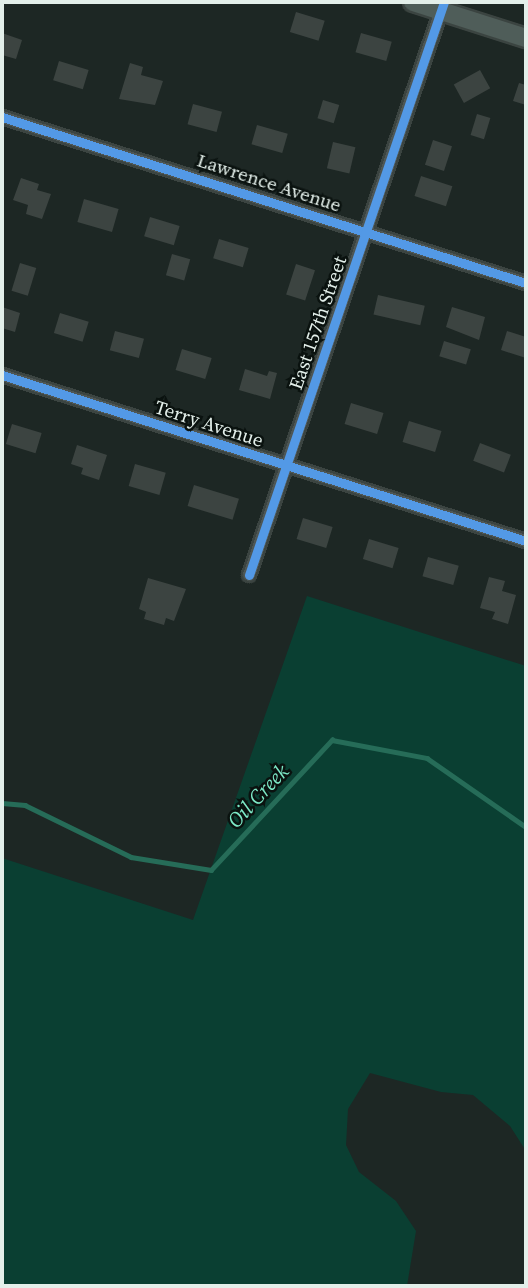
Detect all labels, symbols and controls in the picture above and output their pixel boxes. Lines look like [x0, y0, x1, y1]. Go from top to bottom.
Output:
street label: Lawrence Avenue [194, 149, 344, 217]
street label: East 157th Street [284, 253, 352, 393]
street label: Terry Avenue [152, 396, 266, 452]
water label: Oil Creek [222, 759, 294, 833]

